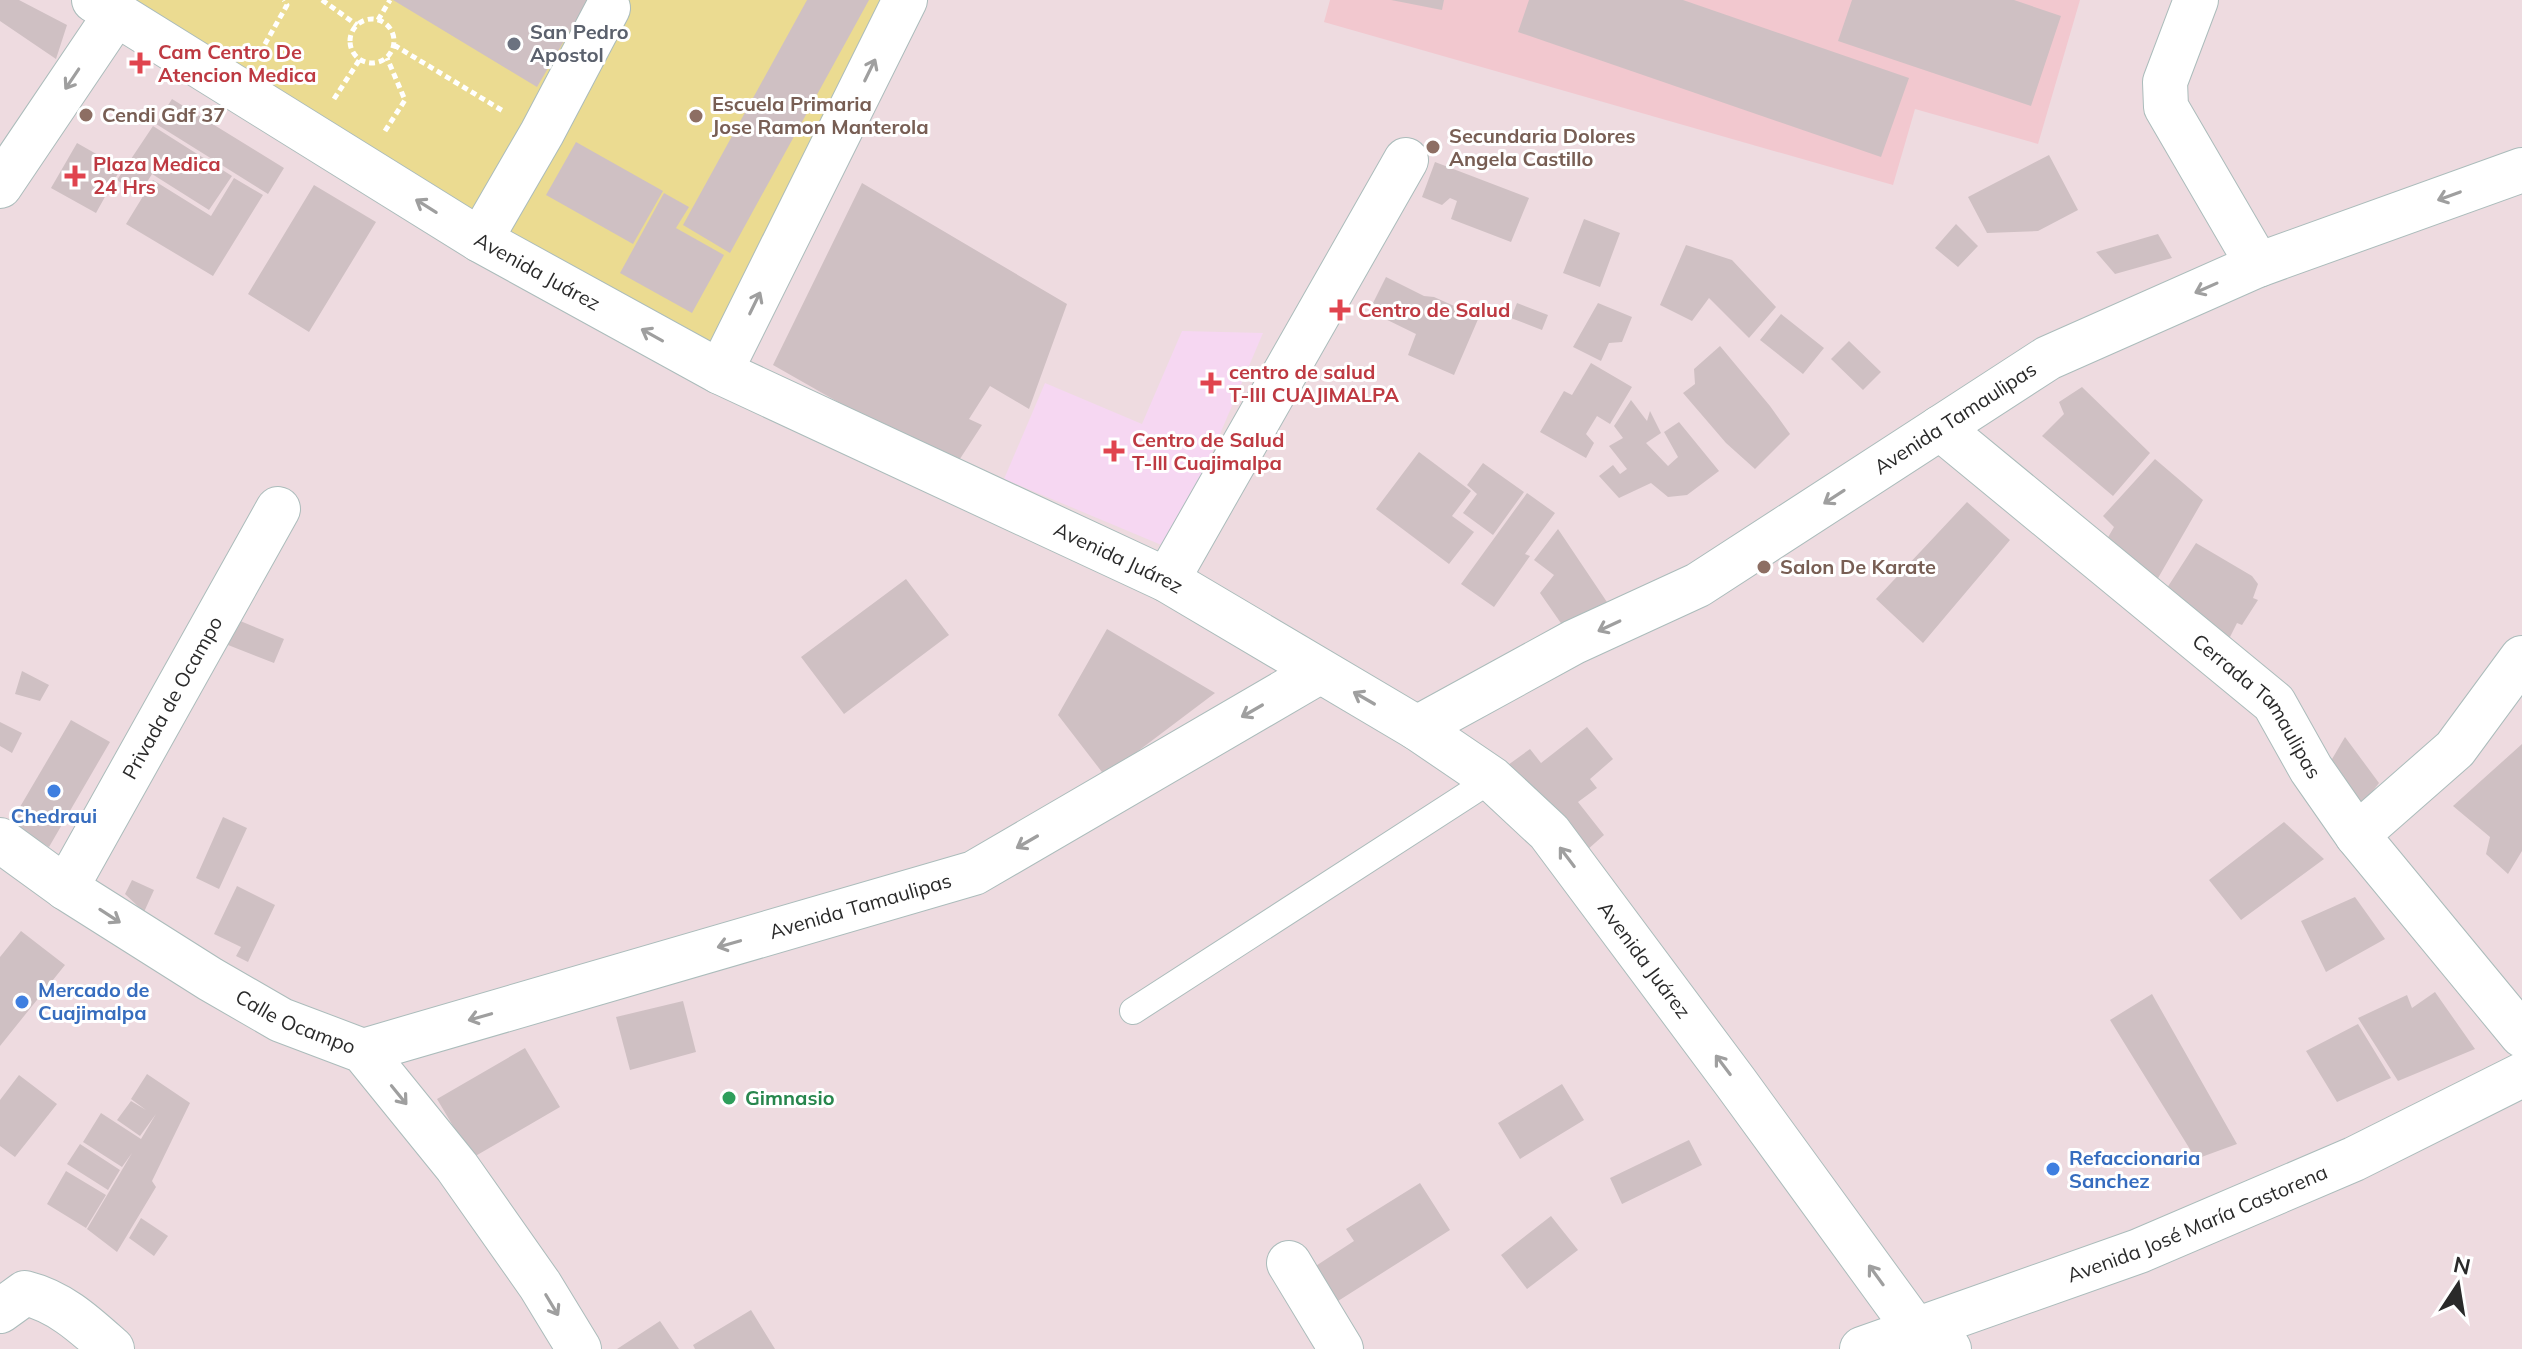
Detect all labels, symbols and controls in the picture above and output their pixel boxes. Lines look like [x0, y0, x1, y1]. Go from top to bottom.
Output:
place label: San Pedro Apostol [530, 19, 629, 67]
marker: San Pedro Apostol [505, 35, 523, 53]
place label: Cam Centro De Atencion Medica [158, 39, 316, 87]
marker: Cam Centro De Atencion Medica [129, 52, 151, 74]
one-way arrow [863, 58, 879, 82]
one-way arrow [64, 67, 81, 89]
place label: Escuela Primaria Jose Ramon Manterola [712, 91, 929, 139]
place label: Cendi Gdf 37 [102, 102, 225, 127]
marker: Cendi Gdf 37 [77, 106, 95, 124]
marker: Escuela Primaria Jose Ramon Manterola [687, 107, 705, 125]
place label: Secundaria Dolores Angela Castillo [1449, 123, 1636, 171]
marker: Secundaria Dolores Angela Castillo [1424, 138, 1442, 156]
place label: Plaza Medica 24 Hrs [93, 151, 221, 199]
marker: Plaza Medica 24 Hrs [64, 165, 86, 187]
one-way arrow [2437, 190, 2461, 204]
one-way arrow [415, 198, 438, 214]
street label: Avenida Juárez [470, 226, 605, 316]
one-way arrow [2194, 281, 2218, 296]
one-way arrow [747, 291, 763, 315]
place label: Centro de Salud [1358, 297, 1510, 322]
marker: Centro de Salud [1329, 299, 1351, 321]
one-way arrow [640, 326, 664, 342]
street label: Avenida Tamaulipas [1869, 356, 2041, 480]
place label: centro de salud T-III CUAJIMALPA [1229, 359, 1399, 407]
marker: centro de salud T-III CUAJIMALPA [1200, 372, 1222, 394]
place label: Centro de Salud T-lll Cuajimalpa [1132, 427, 1284, 475]
marker: Centro de Salud T-lll Cuajimalpa [1103, 440, 1125, 462]
one-way arrow [1823, 489, 1845, 506]
street label: Avenida Juárez [1050, 516, 1188, 599]
place label: Salon De Karate [1780, 554, 1936, 579]
marker: Salon De Karate [1755, 558, 1773, 576]
street label: Privada de Ocampo [116, 612, 228, 783]
one-way arrow [1597, 619, 1621, 634]
street label: Cerrada Tamaulipas [2188, 628, 2327, 783]
one-way arrow [1353, 690, 1376, 706]
one-way arrow [1241, 703, 1264, 719]
marker: Chedraui [45, 782, 63, 800]
place label: Chedraui [11, 803, 97, 828]
one-way arrow [1016, 834, 1039, 850]
one-way arrow [1559, 847, 1576, 868]
street label: Avenida Tamaulipas [766, 867, 954, 944]
street label: Avenida Juárez [1593, 896, 1696, 1023]
one-way arrow [99, 908, 121, 925]
one-way arrow [717, 937, 743, 952]
place label: Mercado de Cuajimalpa [38, 977, 150, 1025]
street label: Calle Ocampo [231, 983, 359, 1059]
marker: Mercado de Cuajimalpa [13, 993, 31, 1011]
one-way arrow [467, 1010, 493, 1025]
one-way arrow [1714, 1055, 1731, 1076]
one-way arrow [390, 1084, 407, 1105]
place label: Gimnasio [745, 1085, 835, 1110]
marker: Gimnasio [720, 1089, 738, 1107]
place label: Refaccionaria Sanchez [2069, 1145, 2200, 1193]
street label: Avenida José María Castorena [2064, 1159, 2331, 1287]
marker: Refaccionaria Sanchez [2044, 1160, 2062, 1178]
north arrow [2418, 1245, 2498, 1325]
text: N [2451, 1250, 2473, 1281]
one-way arrow [1868, 1265, 1885, 1286]
one-way arrow [544, 1293, 560, 1316]

